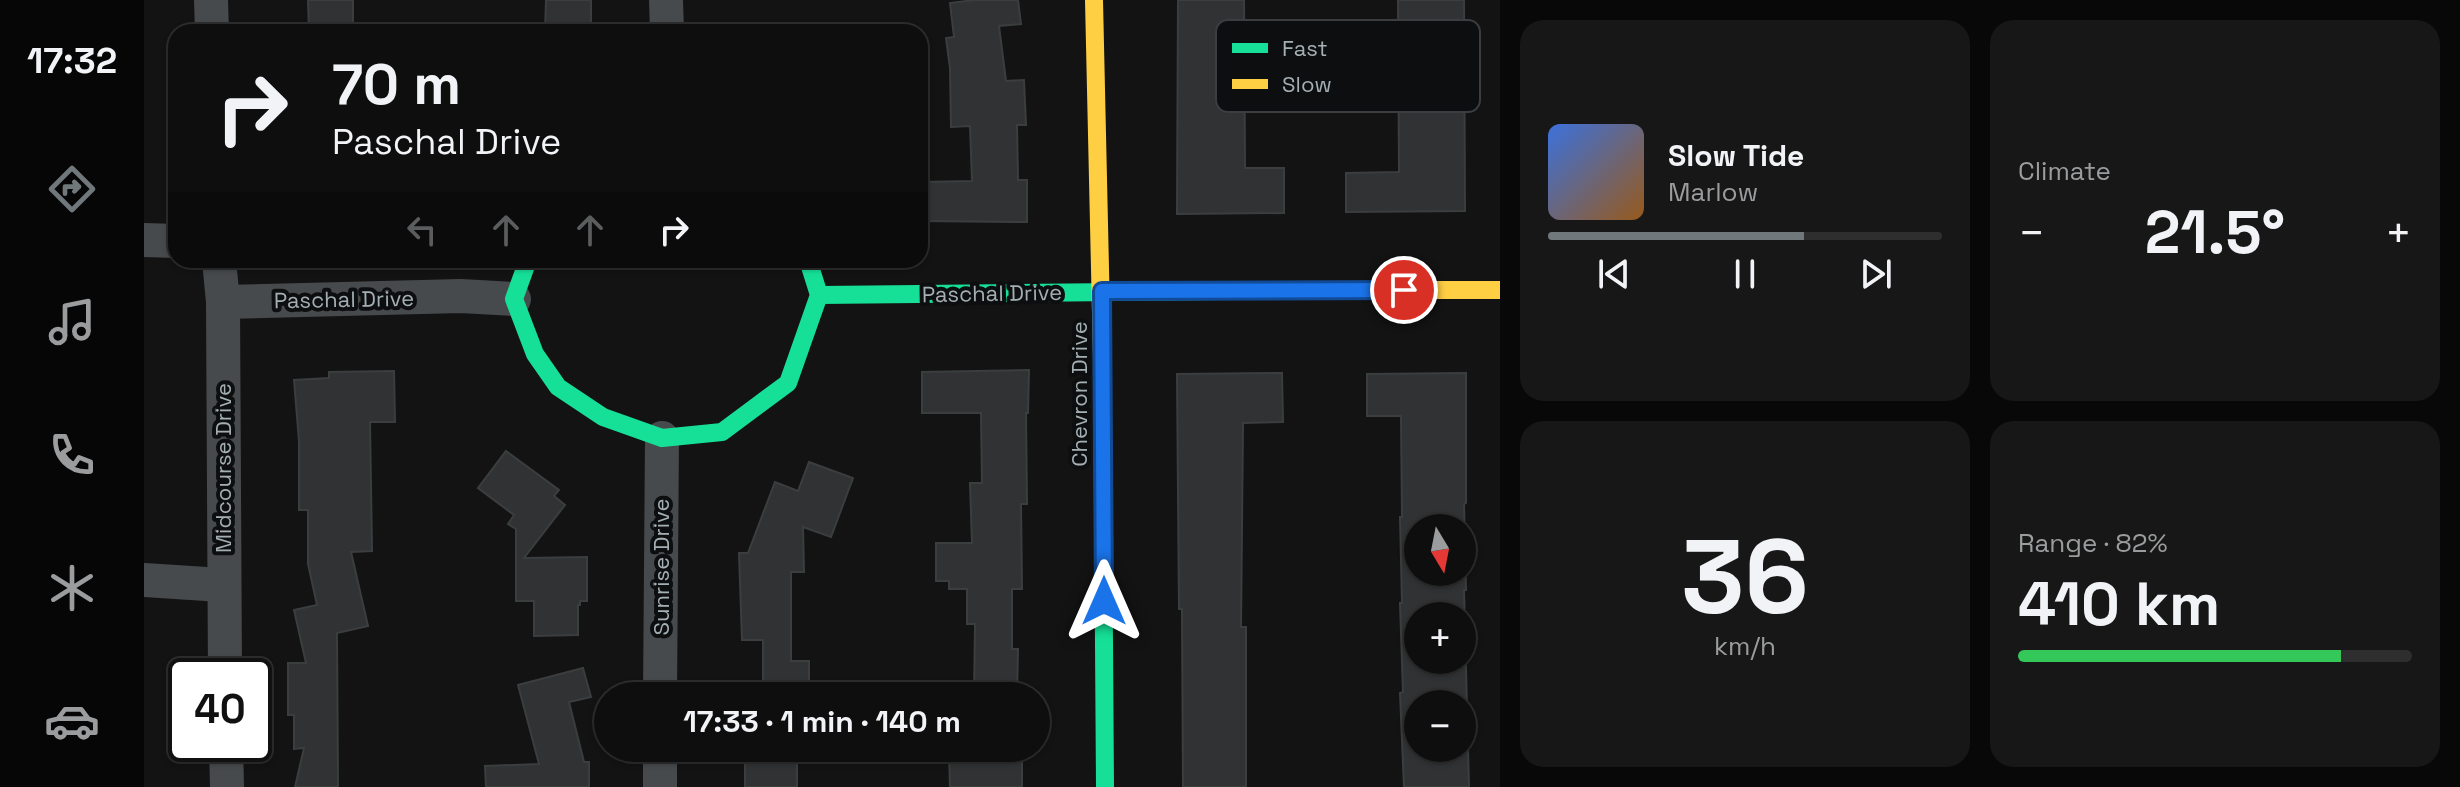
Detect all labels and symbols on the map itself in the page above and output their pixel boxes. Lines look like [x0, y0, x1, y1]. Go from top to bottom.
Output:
legend [1216, 20, 1480, 112]
text: Fast [1282, 34, 1328, 62]
text: Slow [1282, 70, 1332, 98]
pin [1370, 256, 1438, 324]
street label: Paschal Drive [922, 278, 1062, 308]
street label: Paschal Drive [274, 284, 414, 314]
street label: Chevron Drive [1065, 321, 1093, 467]
street label: Midcourse Drive [209, 383, 237, 553]
street label: Sunrise Drive [647, 498, 675, 636]
north arrow [1404, 514, 1476, 586]
position arrow [1062, 559, 1146, 643]
speed limit sign: 40 [168, 658, 272, 762]

